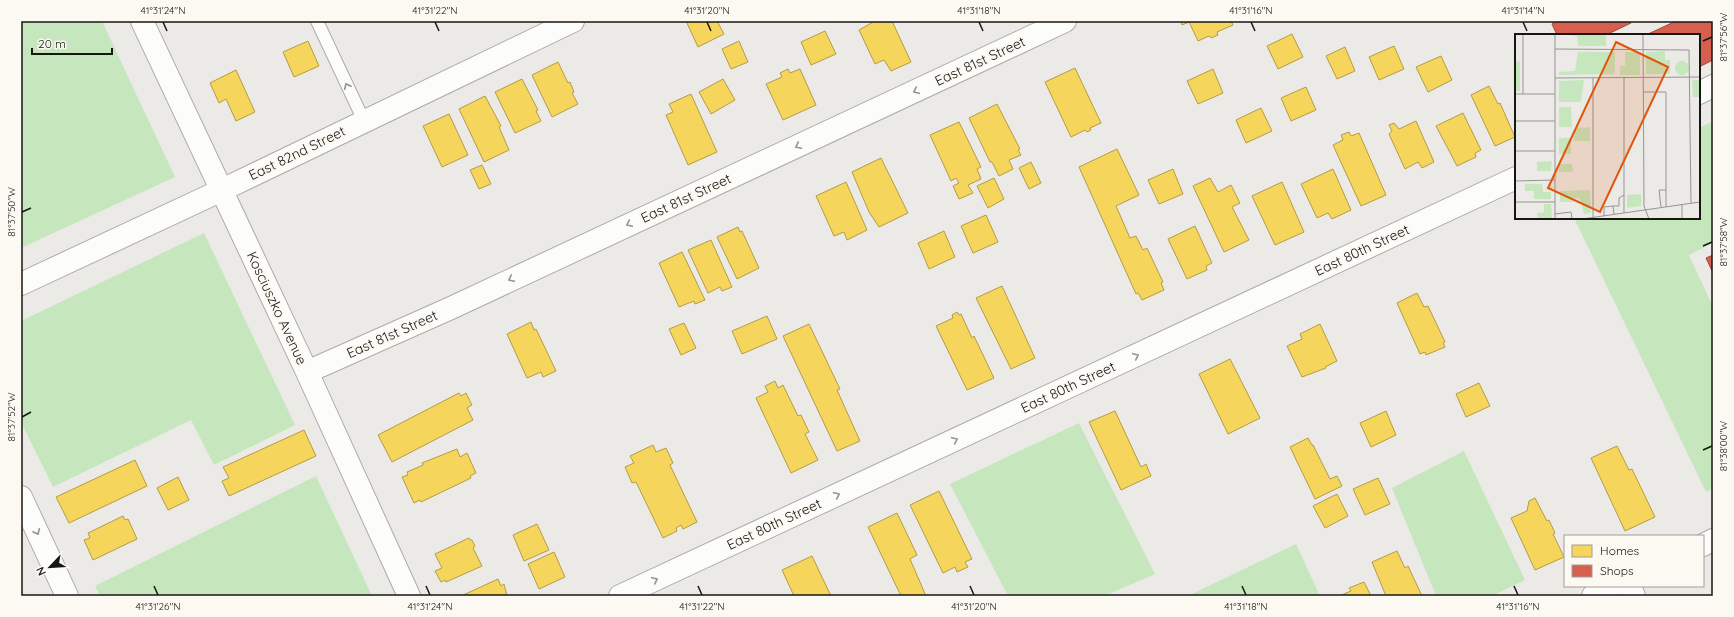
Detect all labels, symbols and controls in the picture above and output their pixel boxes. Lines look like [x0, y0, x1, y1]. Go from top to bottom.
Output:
text: 41°31'24"N [141, 4, 185, 17]
text: 41°31'22"N [412, 4, 458, 17]
text: 41°31'20"N [684, 4, 730, 17]
text: 41°31'18"N [957, 4, 1001, 17]
text: 41°31'16"N [1229, 4, 1273, 17]
text: 41°31'14"N [1501, 4, 1545, 17]
text: 81°37'56"W [1717, 12, 1730, 62]
scale bar [32, 30, 112, 56]
street label: East 81st Street [932, 32, 1028, 90]
inset map [1515, 34, 1700, 219]
text: 20 m [38, 36, 66, 51]
one-way arrow [344, 82, 352, 90]
one-way arrow [912, 86, 920, 94]
street label: East 82nd Street [246, 122, 349, 184]
one-way arrow [794, 141, 802, 149]
street label: East 81st Street [638, 169, 734, 227]
text: 81°37'50"W [5, 187, 18, 237]
text: 81°37'58"W [1717, 217, 1730, 267]
one-way arrow [626, 219, 633, 227]
street label: East 80th Street [1312, 220, 1412, 280]
street label: Kosciuszko Avenue [243, 248, 311, 368]
one-way arrow [508, 274, 516, 282]
street label: East 81st Street [344, 306, 441, 362]
one-way arrow [1132, 352, 1139, 360]
street label: East 80th Street [1018, 357, 1118, 417]
text: 81°37'52"W [5, 392, 18, 442]
text: 81°38'00"W [1717, 420, 1730, 471]
one-way arrow [950, 437, 958, 445]
one-way arrow [832, 492, 840, 500]
street label: East 80th Street [724, 494, 824, 554]
one-way arrow [33, 528, 41, 535]
legend [1564, 535, 1704, 587]
text: Homes [1600, 543, 1640, 558]
north arrow [30, 547, 70, 587]
text: Shops [1600, 563, 1634, 578]
text: N [33, 565, 49, 578]
one-way arrow [652, 576, 659, 584]
text: 41°31'26"N [135, 600, 181, 613]
text: 41°31'24"N [408, 600, 452, 613]
text: 41°31'22"N [679, 600, 725, 613]
text: 41°31'20"N [951, 600, 997, 613]
text: 41°31'18"N [1224, 600, 1268, 613]
text: 41°31'16"N [1496, 600, 1540, 613]

